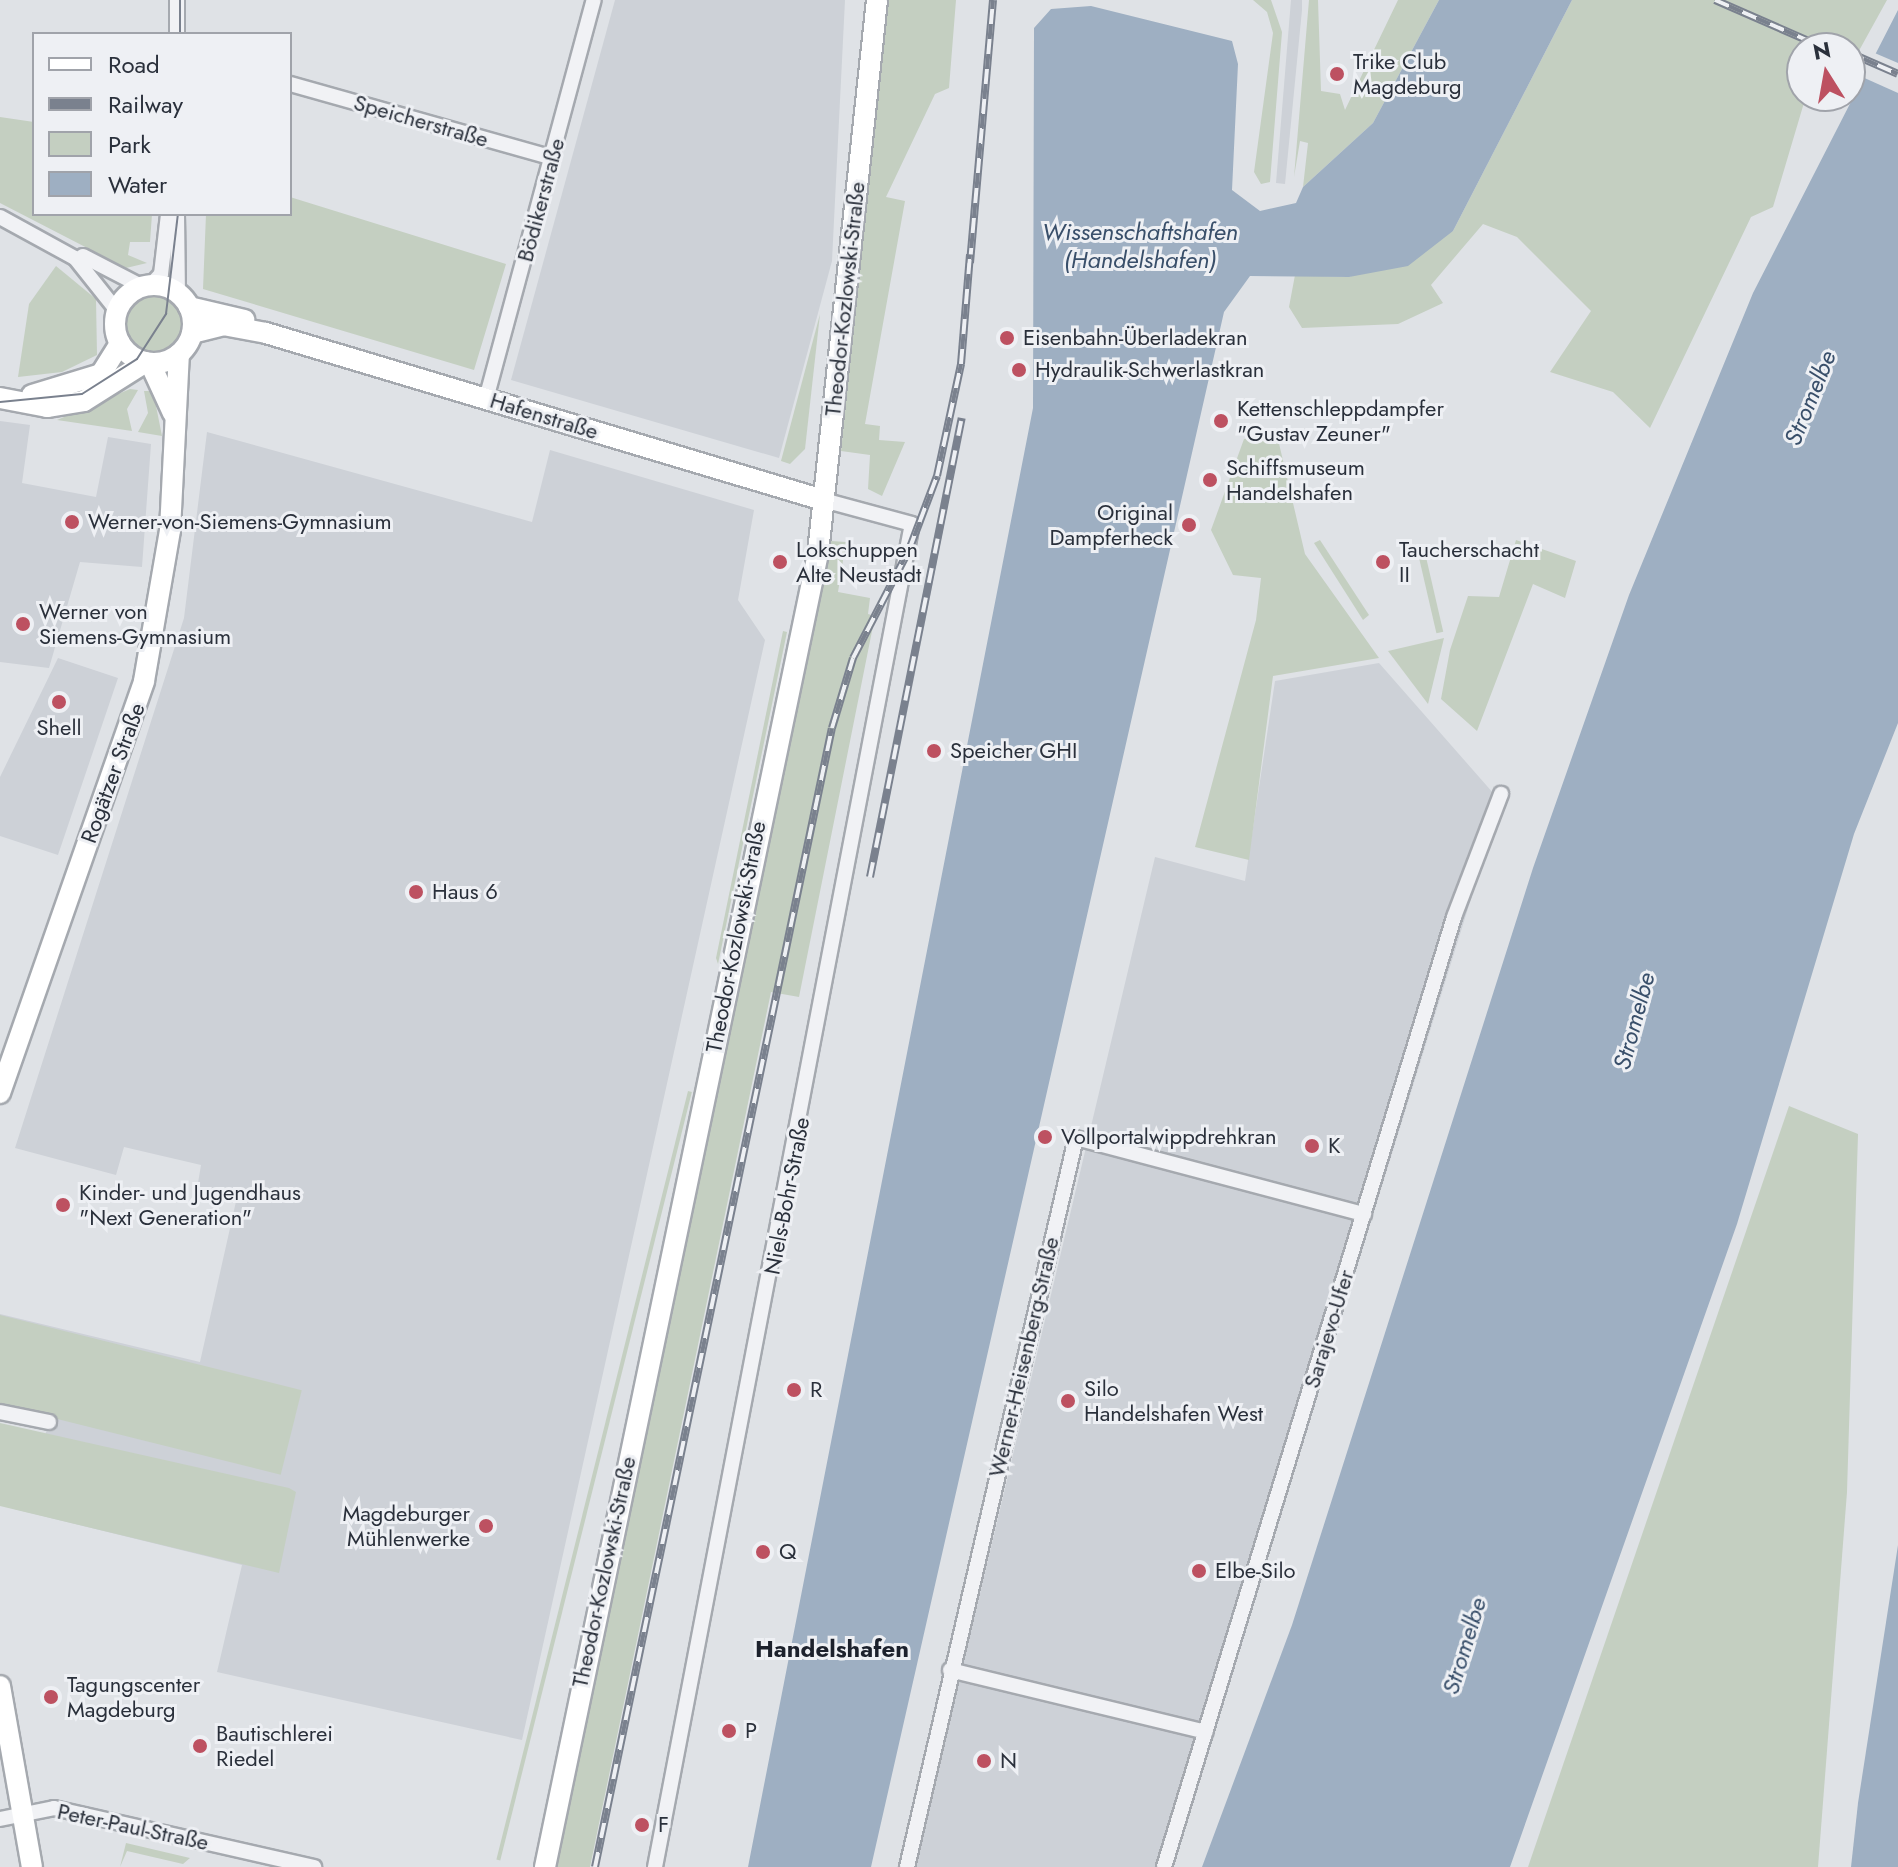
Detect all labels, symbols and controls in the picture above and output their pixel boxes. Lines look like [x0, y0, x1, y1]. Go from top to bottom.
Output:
legend [32, 32, 292, 216]
north arrow [1786, 32, 1866, 112]
text: N [1810, 33, 1833, 68]
text: Road [108, 47, 160, 82]
place label: Trike Club Magdeburg [1353, 48, 1462, 100]
marker: Trike Club Magdeburg [1328, 65, 1346, 83]
text: Railway [108, 87, 183, 122]
street label: Speicherstraße [351, 89, 491, 153]
text: Park [108, 127, 151, 162]
street label: Bödikerstraße [512, 135, 570, 265]
text: Water [108, 167, 167, 202]
street label: Theodor-Kozlowski-Straße [820, 181, 870, 417]
water label: Wissenschaftshafen (Handelshafen) [1042, 218, 1238, 274]
place label: Eisenbahn-Überladekran [1023, 325, 1247, 351]
marker: Eisenbahn-Überladekran [998, 329, 1016, 347]
water label: Stromelbe [1778, 346, 1842, 450]
place label: Hydraulik-Schwerlastkran [1035, 357, 1264, 383]
marker: Hydraulik-Schwerlastkran [1010, 361, 1028, 379]
street label: Hafenstraße [487, 387, 601, 445]
place label: Kettenschleppdampfer "Gustav Zeuner" [1237, 395, 1444, 446]
marker: Kettenschleppdampfer "Gustav Zeuner" [1212, 412, 1230, 430]
place label: Schiffsmuseum Handelshafen [1226, 454, 1365, 506]
marker: Schiffsmuseum Handelshafen [1201, 471, 1219, 489]
place label: Original Dampferheck [1050, 499, 1173, 550]
place label: Werner-von-Siemens-Gymnasium [88, 509, 392, 535]
marker: Werner-von-Siemens-Gymnasium [63, 513, 81, 531]
marker: Original Dampferheck [1180, 516, 1198, 534]
place label: Lokschuppen Alte Neustadt [796, 536, 921, 588]
place label: Taucherschacht II [1399, 536, 1539, 588]
marker: Lokschuppen Alte Neustadt [771, 553, 789, 571]
marker: Taucherschacht II [1374, 553, 1392, 571]
place label: Werner von Siemens-Gymnasium [39, 598, 231, 650]
marker: Werner von Siemens-Gymnasium [14, 615, 32, 633]
marker: Shell [50, 693, 68, 711]
street label: Rogätzer Straße [75, 699, 151, 847]
place label: Shell [36, 715, 82, 741]
place label: Speicher GHI [950, 738, 1077, 764]
marker: Speicher GHI [925, 742, 943, 760]
street label: Theodor-Kozlowski-Straße [701, 819, 771, 1055]
place label: Haus 6 [432, 879, 498, 905]
marker: Haus 6 [407, 883, 425, 901]
water label: Stromelbe [1607, 969, 1661, 1073]
street label: Niels-Bohr-Straße [759, 1115, 815, 1277]
place label: Vollportalwippdrehkran [1061, 1124, 1277, 1150]
marker: Vollportalwippdrehkran [1036, 1128, 1054, 1146]
place label: K [1328, 1133, 1340, 1159]
marker: K [1303, 1137, 1321, 1155]
place label: Kinder- und Jugendhaus "Next Generation" [79, 1179, 301, 1230]
marker: Kinder- und Jugendhaus "Next Generation" [54, 1196, 72, 1214]
street label: Werner-Heisenberg-Straße [983, 1234, 1065, 1480]
street label: Sarajevo-Ufer [1299, 1267, 1359, 1391]
place label: Silo Handelshafen West [1084, 1375, 1263, 1426]
place label: R [810, 1377, 822, 1403]
marker: R [785, 1381, 803, 1399]
marker: Silo Handelshafen West [1059, 1392, 1077, 1410]
street label: Theodor-Kozlowski-Straße [567, 1454, 641, 1690]
place label: Magdeburger Mühlenwerke [342, 1500, 470, 1552]
marker: Magdeburger Mühlenwerke [477, 1517, 495, 1535]
place label: Q [779, 1539, 796, 1565]
marker: Q [754, 1543, 772, 1561]
place label: Elbe-Silo [1215, 1558, 1295, 1584]
marker: Elbe-Silo [1190, 1562, 1208, 1580]
water label: Stromelbe [1436, 1594, 1492, 1698]
district label: Handelshafen [755, 1635, 909, 1663]
place label: Tagungscenter Magdeburg [67, 1671, 200, 1722]
marker: Tagungscenter Magdeburg [42, 1688, 60, 1706]
place label: P [745, 1718, 757, 1744]
place label: Bautischlerei Riedel [216, 1720, 333, 1772]
marker: P [720, 1722, 738, 1740]
marker: Bautischlerei Riedel [191, 1737, 209, 1755]
place label: N [1000, 1748, 1017, 1774]
marker: N [975, 1752, 993, 1770]
street label: Peter-Paul-Straße [55, 1798, 211, 1856]
place label: F [658, 1812, 669, 1838]
marker: F [633, 1816, 651, 1834]

